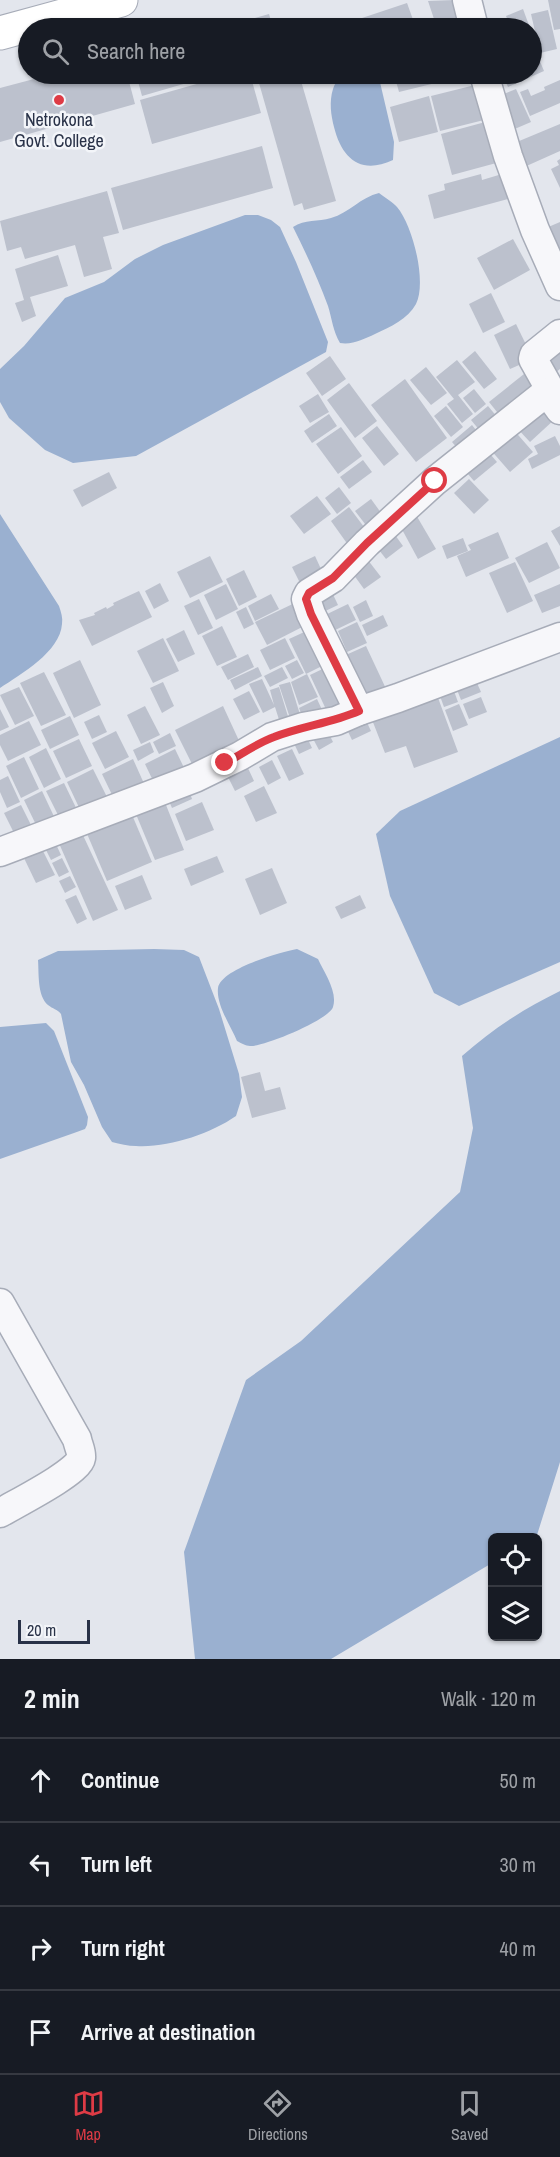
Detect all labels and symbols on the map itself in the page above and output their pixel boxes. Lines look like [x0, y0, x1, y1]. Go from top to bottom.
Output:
marker: Netrokona Govt. College [52, 93, 66, 107]
place label: Netrokona Govt. College [14, 107, 104, 153]
route start [421, 467, 447, 493]
route end [211, 749, 237, 775]
scale bar [18, 1617, 90, 1644]

